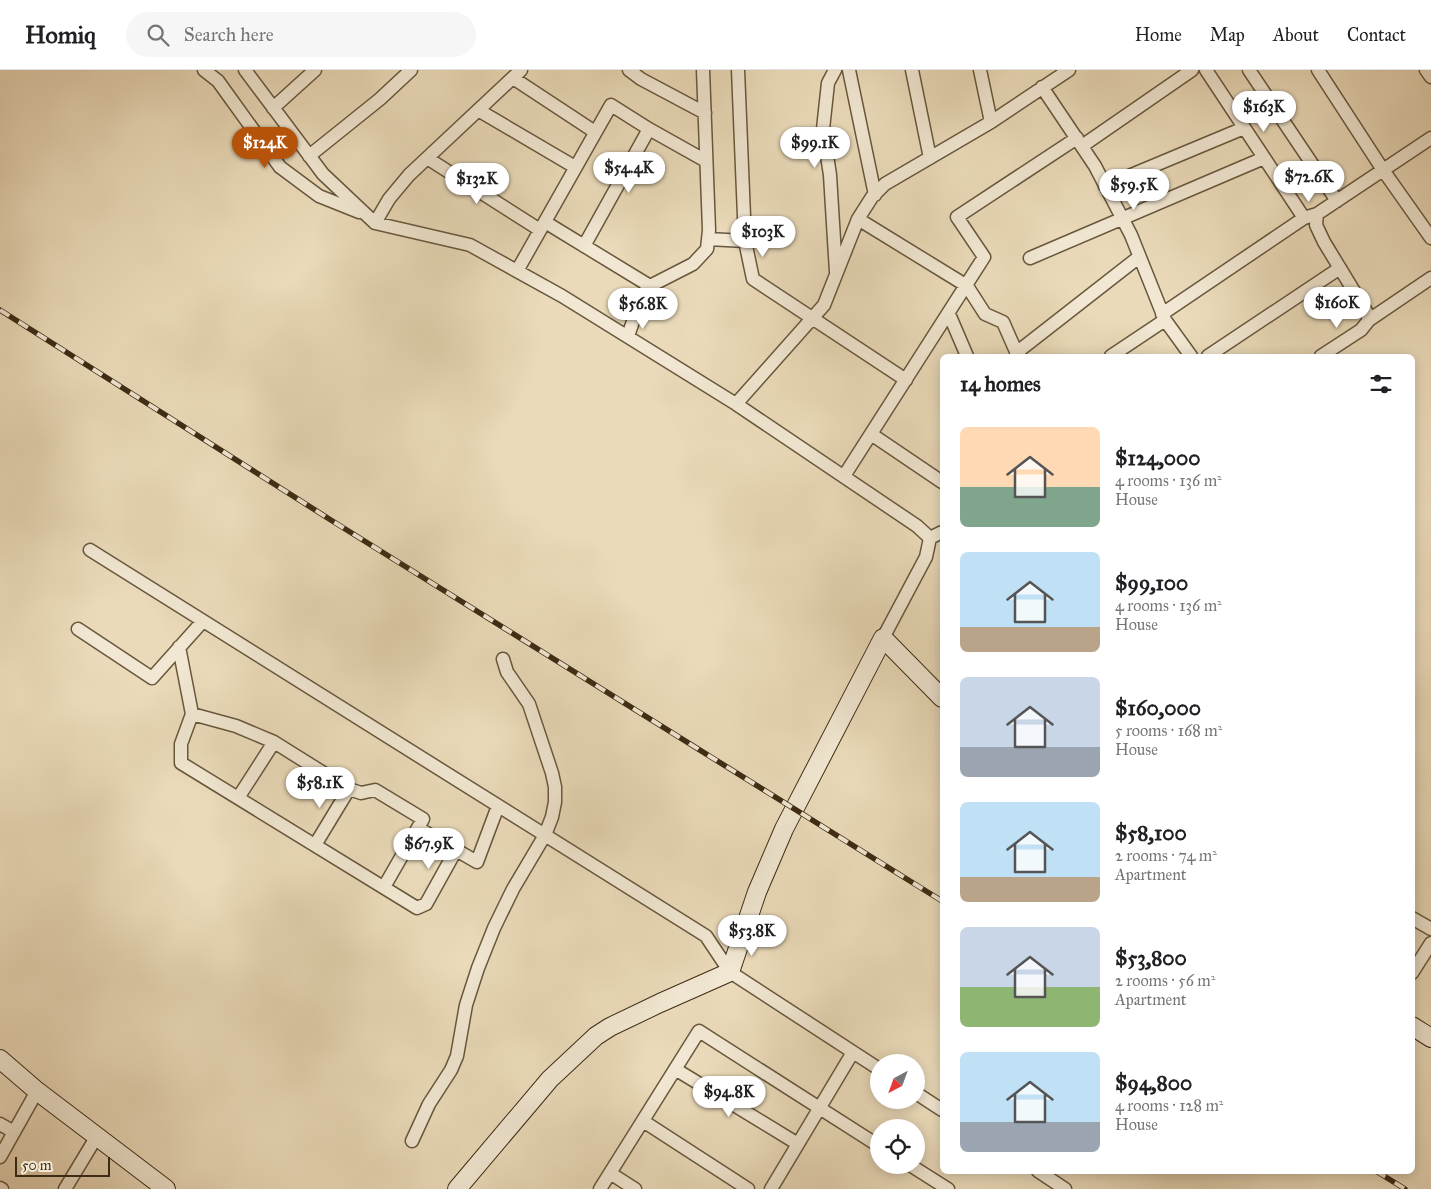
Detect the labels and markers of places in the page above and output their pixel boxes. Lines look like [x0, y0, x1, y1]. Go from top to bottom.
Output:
pin: $163K [1229, 90, 1299, 133]
pin: $124K [230, 126, 300, 169]
pin: $99.1K [774, 126, 856, 169]
pin: $54.4K [588, 152, 670, 194]
pin: $72.6K [1268, 160, 1350, 203]
pin: $132K [442, 162, 512, 205]
pin: $59.5K [1093, 168, 1175, 211]
pin: $103K [728, 216, 798, 258]
pin: $160K [1302, 286, 1372, 329]
pin: $56.8K [602, 288, 684, 330]
pin: $58.1K [279, 766, 361, 809]
pin: $67.9K [388, 828, 470, 870]
pin: $53.8K [711, 914, 793, 957]
pin: $94.8K [688, 1076, 770, 1118]

